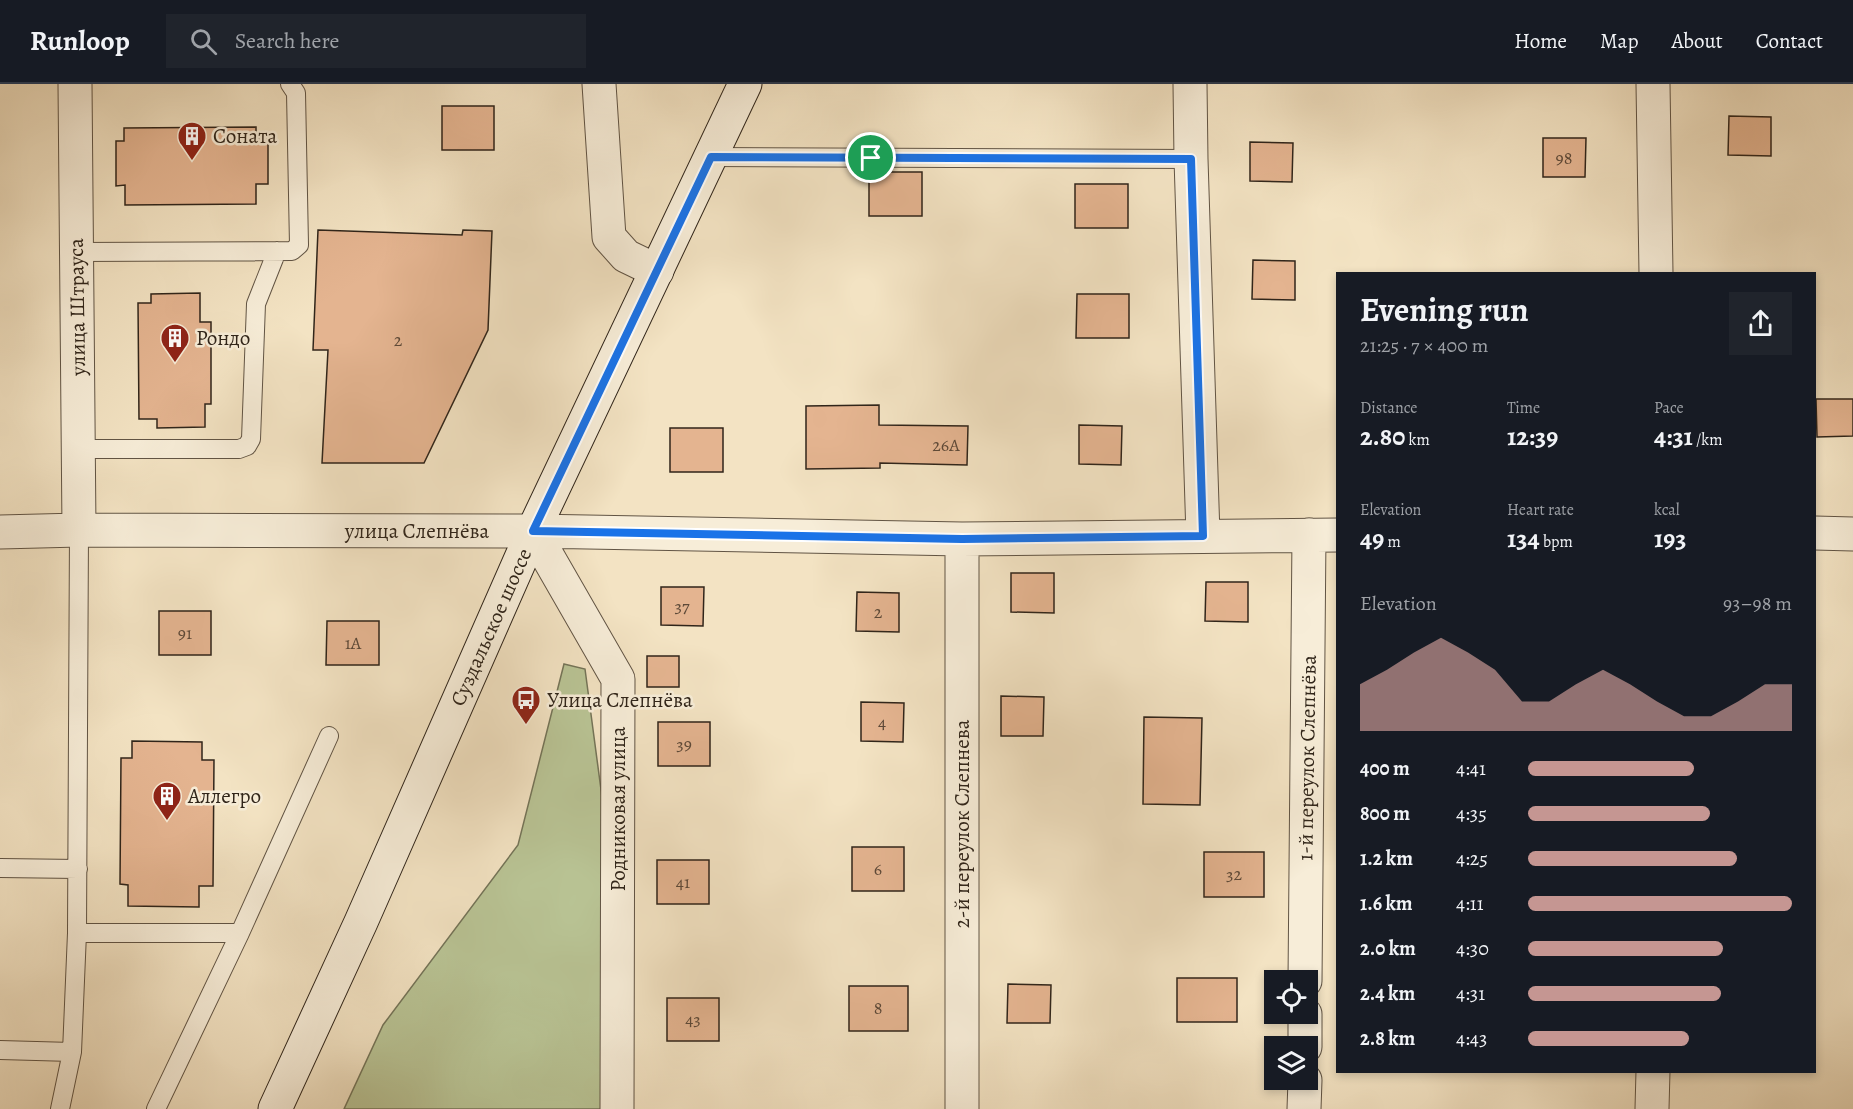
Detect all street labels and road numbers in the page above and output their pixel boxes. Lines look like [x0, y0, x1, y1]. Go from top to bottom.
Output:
street label: улица Штрауса [62, 238, 92, 377]
street label: улица Слепнёва [344, 517, 489, 545]
street label: Суздальское шоссе [444, 544, 538, 710]
street label: 1-й переулок Слепнёва [1291, 654, 1323, 861]
street label: 2-й переулок Слепнева [948, 719, 976, 928]
street label: Родниковая улица [604, 726, 632, 891]

